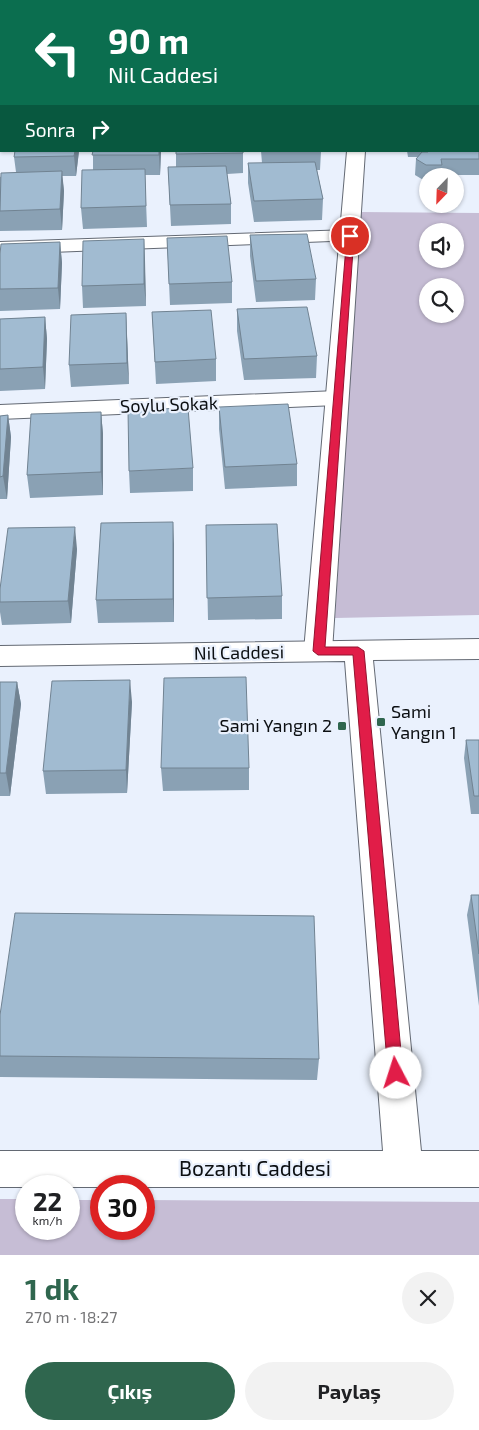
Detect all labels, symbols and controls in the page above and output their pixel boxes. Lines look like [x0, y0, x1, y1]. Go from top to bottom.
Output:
text: 90 m [108, 19, 189, 61]
icon: left [25, 20, 90, 85]
text: Nil Caddesi [108, 61, 218, 87]
icon: right [86, 115, 114, 143]
text: Sonra [25, 118, 76, 141]
north arrow [419, 168, 464, 212]
map controls [419, 168, 464, 323]
pin [329, 215, 371, 257]
icon: arrive [336, 222, 364, 250]
button: sound [419, 223, 464, 268]
button: search [419, 278, 464, 323]
street label: Soylu Sokak [120, 391, 218, 417]
street label: Nil Caddesi [194, 640, 284, 664]
place label: Sami Yangın 1 [391, 700, 457, 743]
place label: Sami Yangın 2 [220, 714, 332, 736]
marker: Sami Yangın 1 [375, 716, 387, 728]
marker: Sami Yangın 2 [336, 720, 348, 732]
position arrow [369, 1046, 421, 1098]
street label: Bozantı Caddesi [179, 1155, 331, 1180]
speed limit sign: 30 [90, 1175, 155, 1240]
text: 22 [33, 1186, 62, 1216]
text: km/h [33, 1213, 62, 1227]
text: 1 dk [25, 1270, 79, 1306]
button: close [402, 1272, 454, 1324]
text: 270 m · 18:27 [25, 1307, 117, 1326]
button: Çıkış [25, 1362, 235, 1420]
button: Paylaş [245, 1362, 454, 1420]

